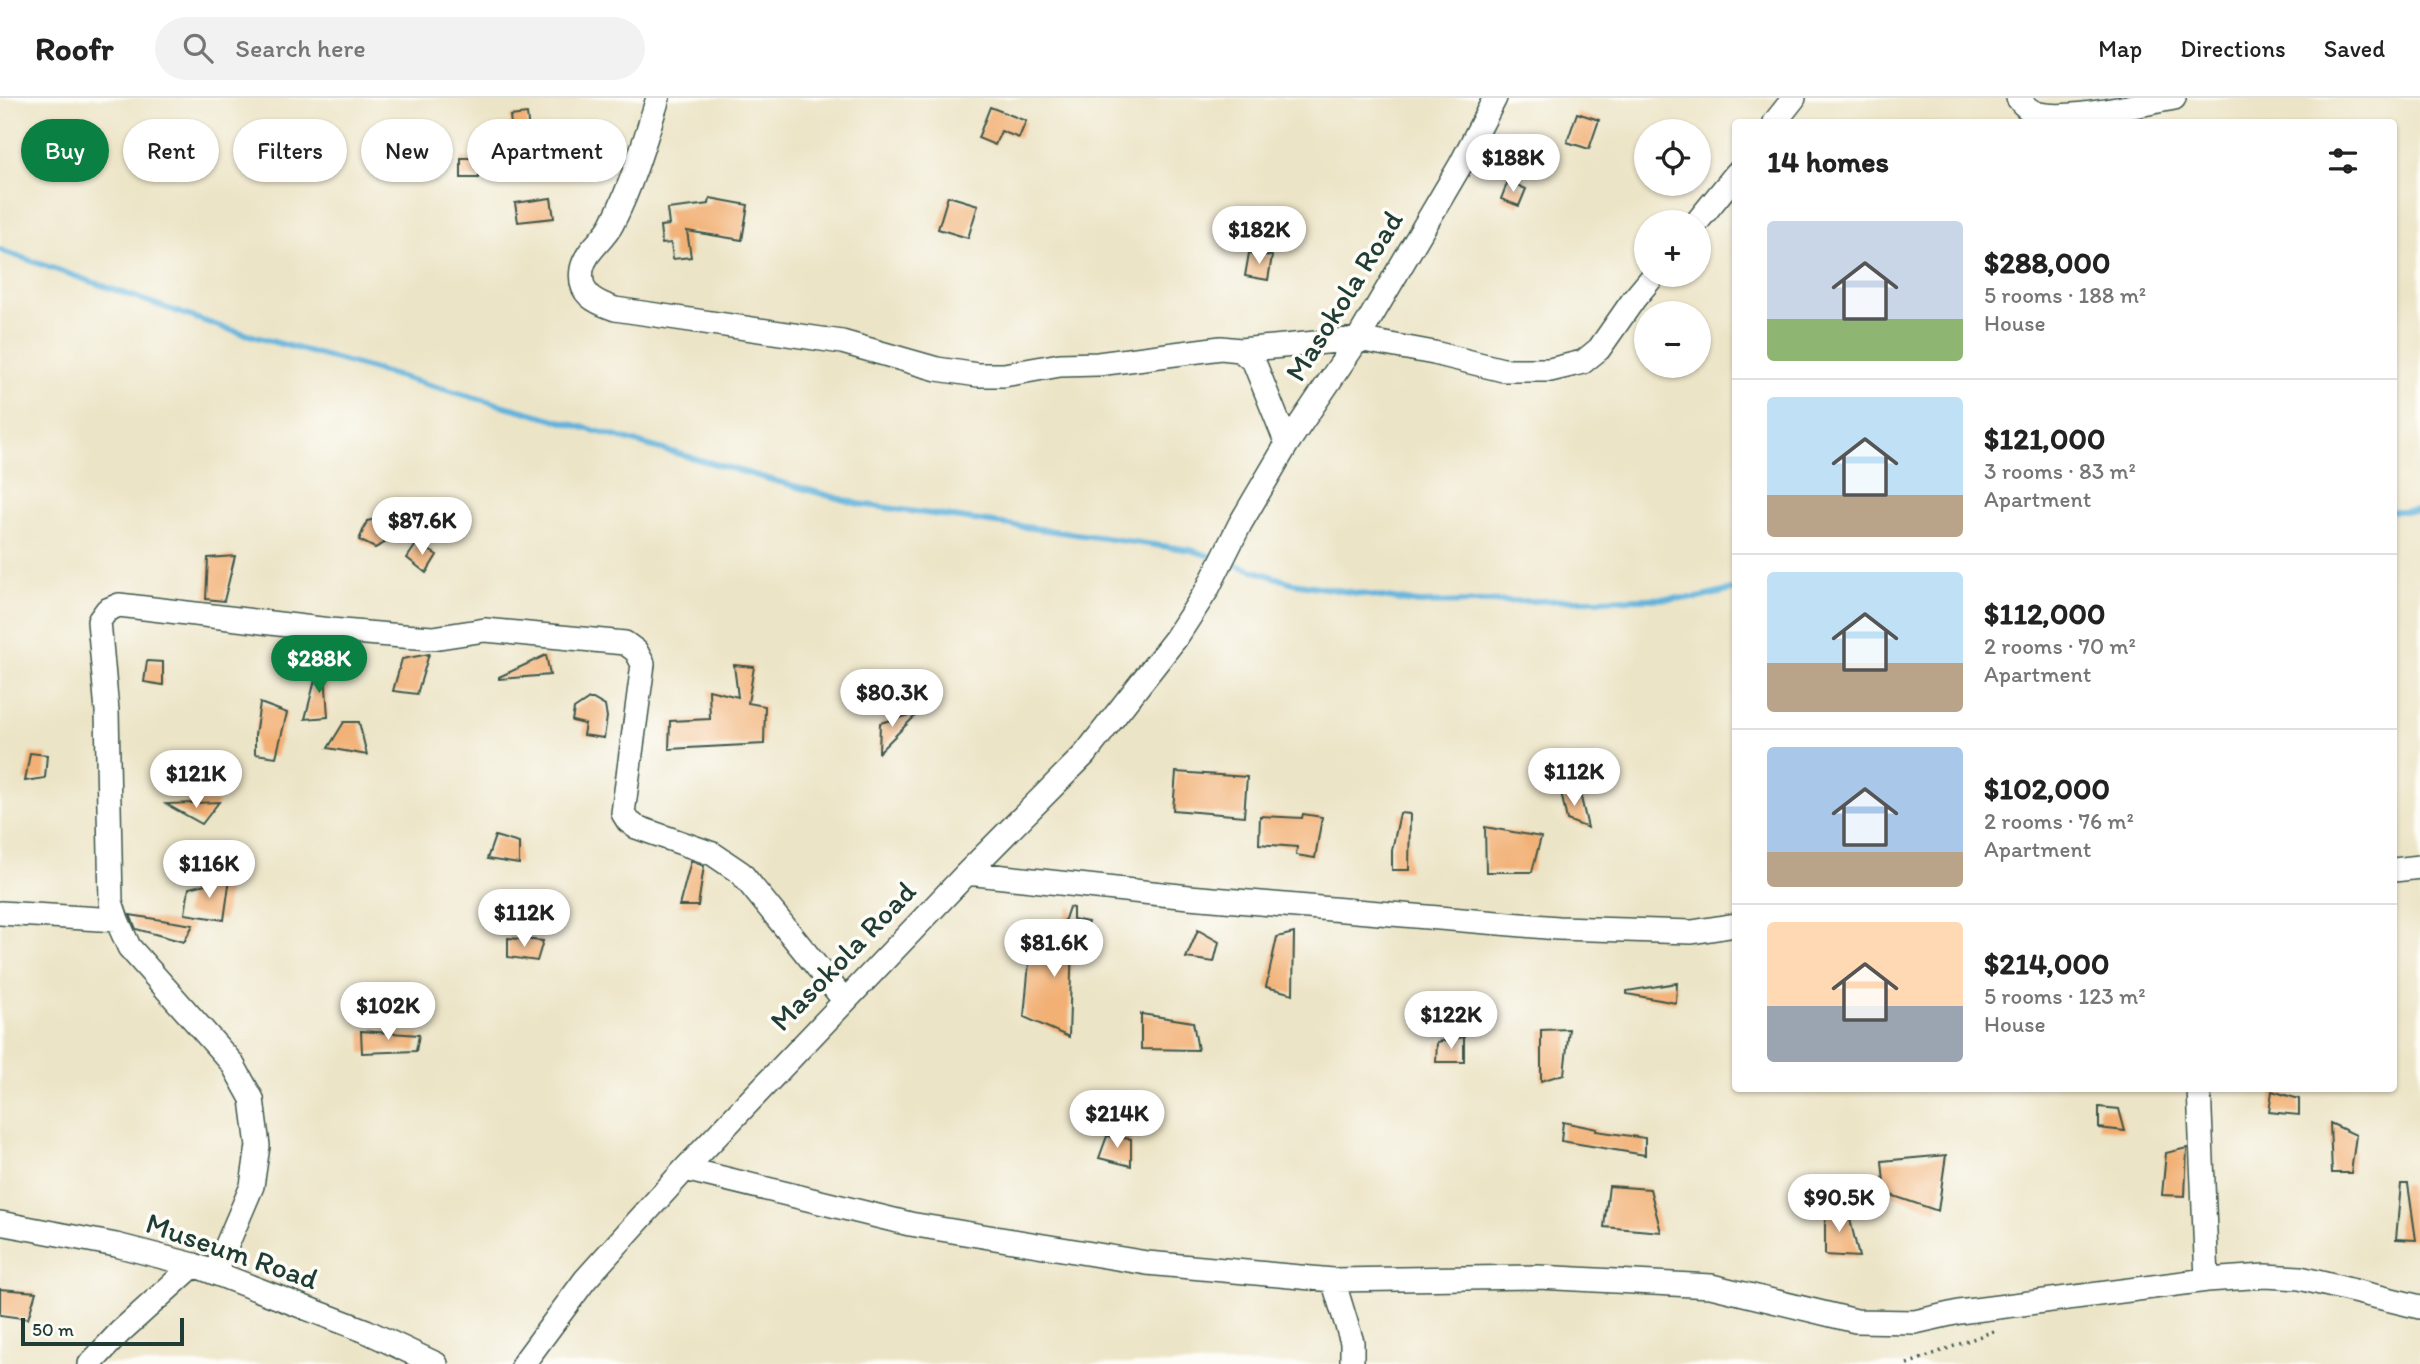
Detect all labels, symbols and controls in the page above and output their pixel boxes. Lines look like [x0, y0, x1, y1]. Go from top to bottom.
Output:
search box [155, 17, 645, 80]
text: Roofr [35, 29, 113, 68]
icon: search [179, 29, 217, 67]
text: Search here [235, 32, 366, 64]
text: Map [2098, 34, 2142, 63]
text: Directions [2180, 34, 2286, 63]
text: Saved [2324, 34, 2385, 63]
chip: Buy [21, 119, 109, 182]
chip: Rent [123, 119, 219, 182]
chip: Filters [233, 119, 347, 182]
chip: New [361, 119, 453, 182]
chip: Apartment [467, 119, 627, 182]
map controls [1634, 119, 1711, 378]
button: locate [1634, 119, 1711, 196]
pin: $188K [1464, 134, 1562, 194]
icon: filters [2324, 142, 2362, 180]
text: $188K [1482, 143, 1544, 171]
text: 14 homes [1767, 143, 1889, 180]
street label: Masokola Road [1276, 203, 1411, 388]
pin: $182K [1210, 206, 1308, 266]
button: + [1634, 210, 1711, 287]
text: $182K [1228, 215, 1290, 243]
text: $288,000 [1984, 244, 2110, 281]
icon: home [1823, 249, 1907, 333]
text: 5 rooms · 188 m² [1984, 281, 2146, 309]
button: − [1634, 301, 1711, 378]
text: House [1984, 309, 2046, 337]
text: $121,000 [1984, 420, 2105, 457]
icon: home [1823, 425, 1907, 509]
text: 3 rooms · 83 m² [1984, 457, 2136, 485]
text: Apartment [1984, 485, 2091, 513]
pin: $87.6K [365, 498, 479, 557]
text: $87.6K [388, 506, 456, 534]
text: $112,000 [1984, 595, 2105, 632]
icon: home [1823, 600, 1907, 684]
text: 2 rooms · 70 m² [1984, 632, 2136, 660]
pin: $288K [270, 636, 368, 695]
text: $288K [287, 644, 351, 672]
text: Apartment [1984, 660, 2091, 688]
pin: $80.3K [835, 670, 949, 729]
text: $80.3K [856, 678, 928, 706]
pin: $112K [1525, 748, 1623, 808]
pin: $121K [147, 750, 245, 810]
text: $112K [1544, 757, 1604, 785]
text: $121K [166, 759, 226, 787]
text: $102,000 [1984, 770, 2110, 807]
icon: home [1823, 775, 1907, 859]
text: 2 rooms · 76 m² [1984, 807, 2134, 835]
text: Apartment [1984, 835, 2091, 863]
pin: $116K [160, 840, 258, 900]
text: $116K [179, 849, 239, 877]
street label: Masokola Road [762, 872, 924, 1039]
pin: $112K [475, 890, 573, 949]
text: $112K [494, 898, 554, 926]
pin: $81.6K [997, 920, 1111, 979]
text: $81.6K [1020, 928, 1088, 956]
text: $214,000 [1984, 945, 2110, 982]
icon: home [1823, 950, 1907, 1034]
pin: $102K [339, 982, 437, 1042]
text: 5 rooms · 123 m² [1984, 982, 2146, 1010]
text: $102K [356, 991, 420, 1019]
pin: $122K [1402, 992, 1500, 1051]
text: $122K [1420, 1000, 1482, 1028]
text: House [1984, 1010, 2046, 1038]
pin: $214K [1068, 1090, 1166, 1150]
text: $214K [1086, 1099, 1148, 1127]
pin: $90.5K [1782, 1174, 1896, 1234]
text: $90.5K [1804, 1183, 1874, 1211]
street label: Museum Road [141, 1204, 323, 1297]
scale bar [21, 1315, 184, 1347]
text: 50 m [32, 1318, 74, 1341]

